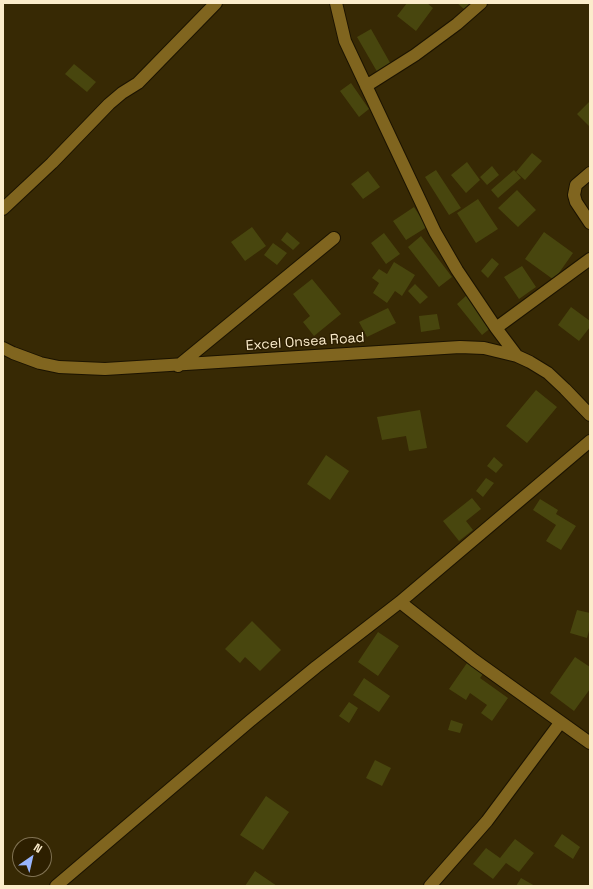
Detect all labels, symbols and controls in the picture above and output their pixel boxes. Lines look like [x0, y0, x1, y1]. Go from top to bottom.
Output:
street label: Excel Onsea Road [245, 329, 365, 355]
north arrow [12, 837, 52, 877]
text: N [31, 840, 45, 856]

